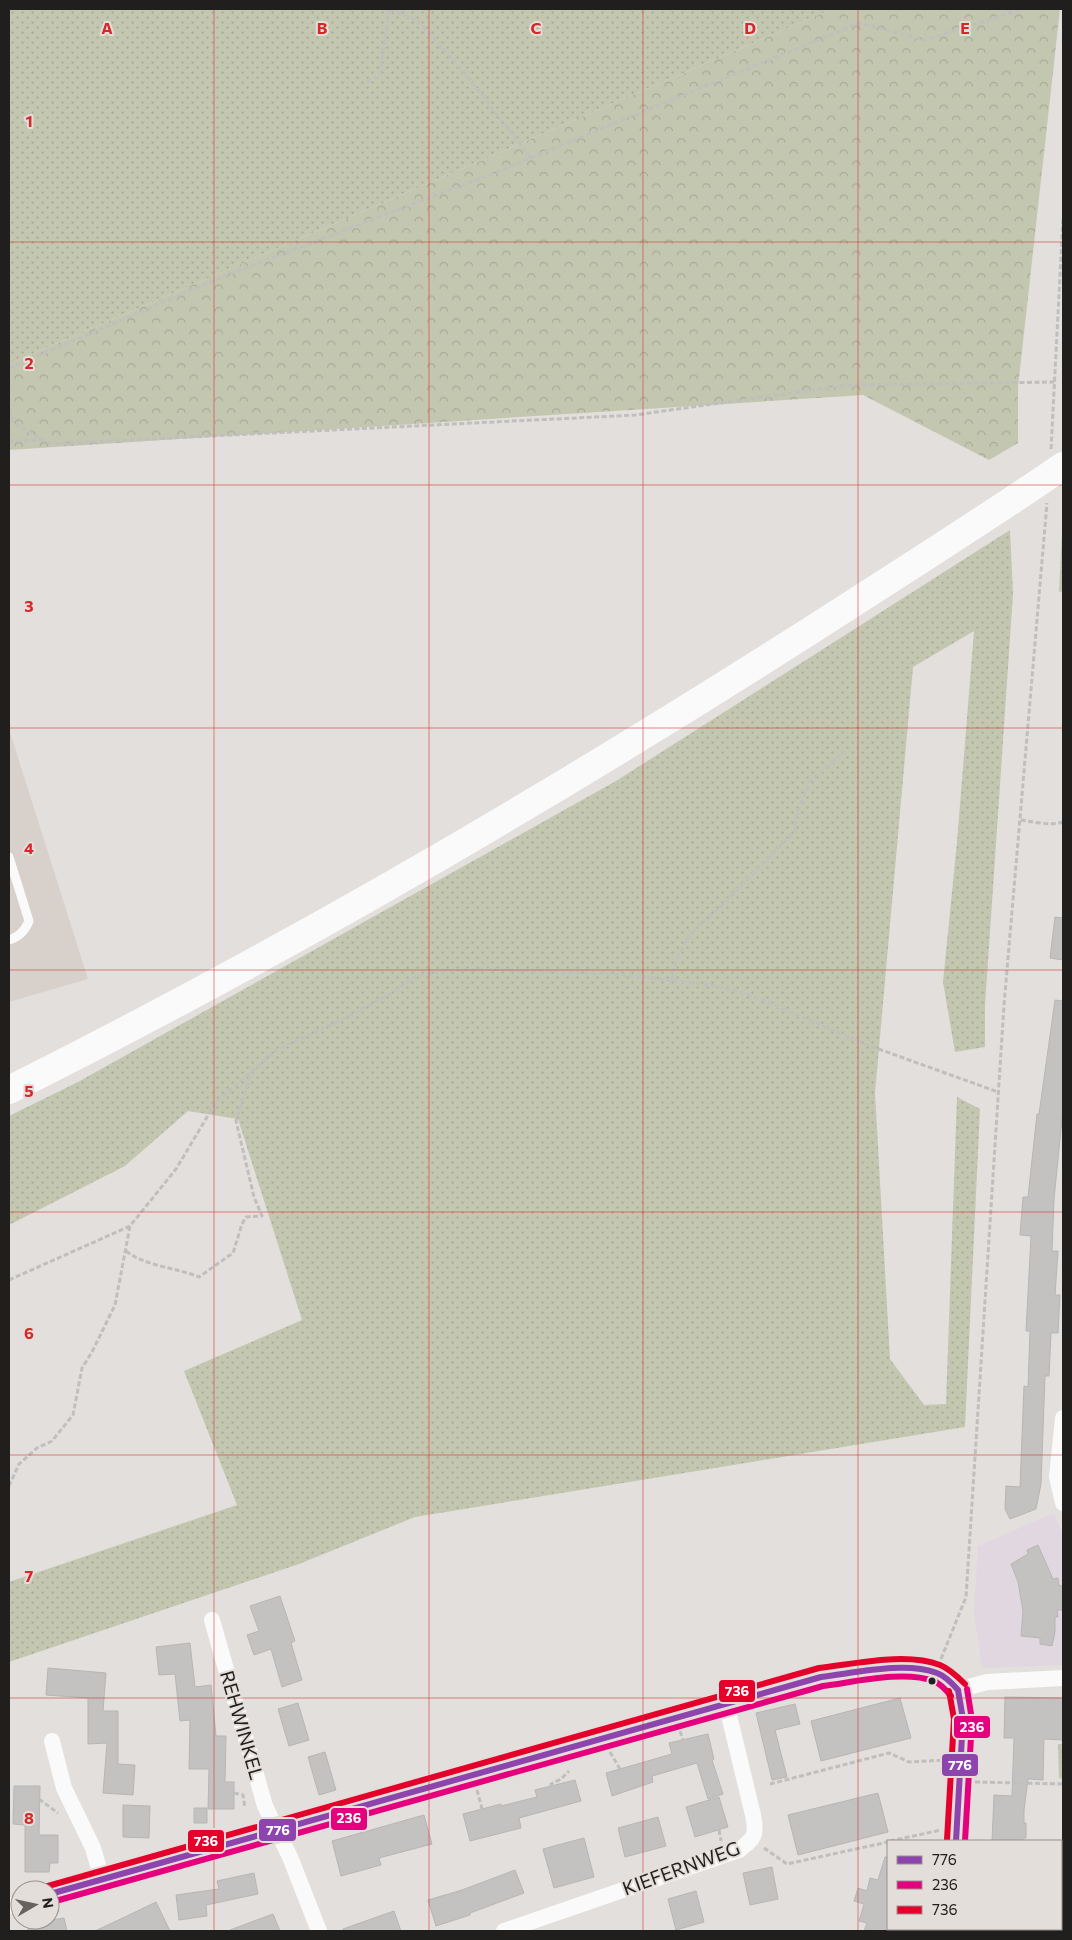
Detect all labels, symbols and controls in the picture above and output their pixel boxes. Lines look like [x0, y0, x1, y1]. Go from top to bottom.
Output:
text: A [101, 18, 113, 37]
text: B [317, 18, 328, 37]
text: C [531, 18, 542, 37]
text: D [744, 18, 756, 37]
text: E [960, 18, 970, 37]
text: 1 [25, 111, 33, 130]
text: 2 [24, 353, 34, 372]
text: 3 [24, 596, 34, 615]
text: 4 [24, 838, 34, 857]
text: 5 [24, 1081, 34, 1100]
text: 6 [24, 1323, 34, 1342]
text: 7 [25, 1566, 34, 1585]
street label: REHWINKEL [216, 1668, 269, 1782]
unlabelled marker [927, 1676, 937, 1686]
line badge: 736 [718, 1679, 756, 1703]
text: 736 [725, 1682, 750, 1699]
line badge: 236 [953, 1715, 991, 1739]
text: 236 [960, 1718, 985, 1735]
line badge: 776 [941, 1753, 979, 1777]
text: 776 [948, 1756, 972, 1773]
line badge: 236 [330, 1807, 368, 1831]
text: 8 [24, 1808, 34, 1827]
text: 236 [337, 1809, 362, 1826]
line badge: 776 [258, 1818, 297, 1842]
text: 776 [266, 1821, 290, 1838]
line badge: 736 [187, 1829, 225, 1853]
text: 736 [194, 1832, 219, 1849]
street label: KIEFERNWEG [619, 1836, 743, 1899]
legend [887, 1840, 1062, 1930]
text: 776 [932, 1850, 957, 1868]
text: 236 [932, 1875, 958, 1893]
north arrow [10, 1880, 60, 1930]
text: N [39, 1896, 58, 1909]
text: 736 [932, 1900, 958, 1918]

